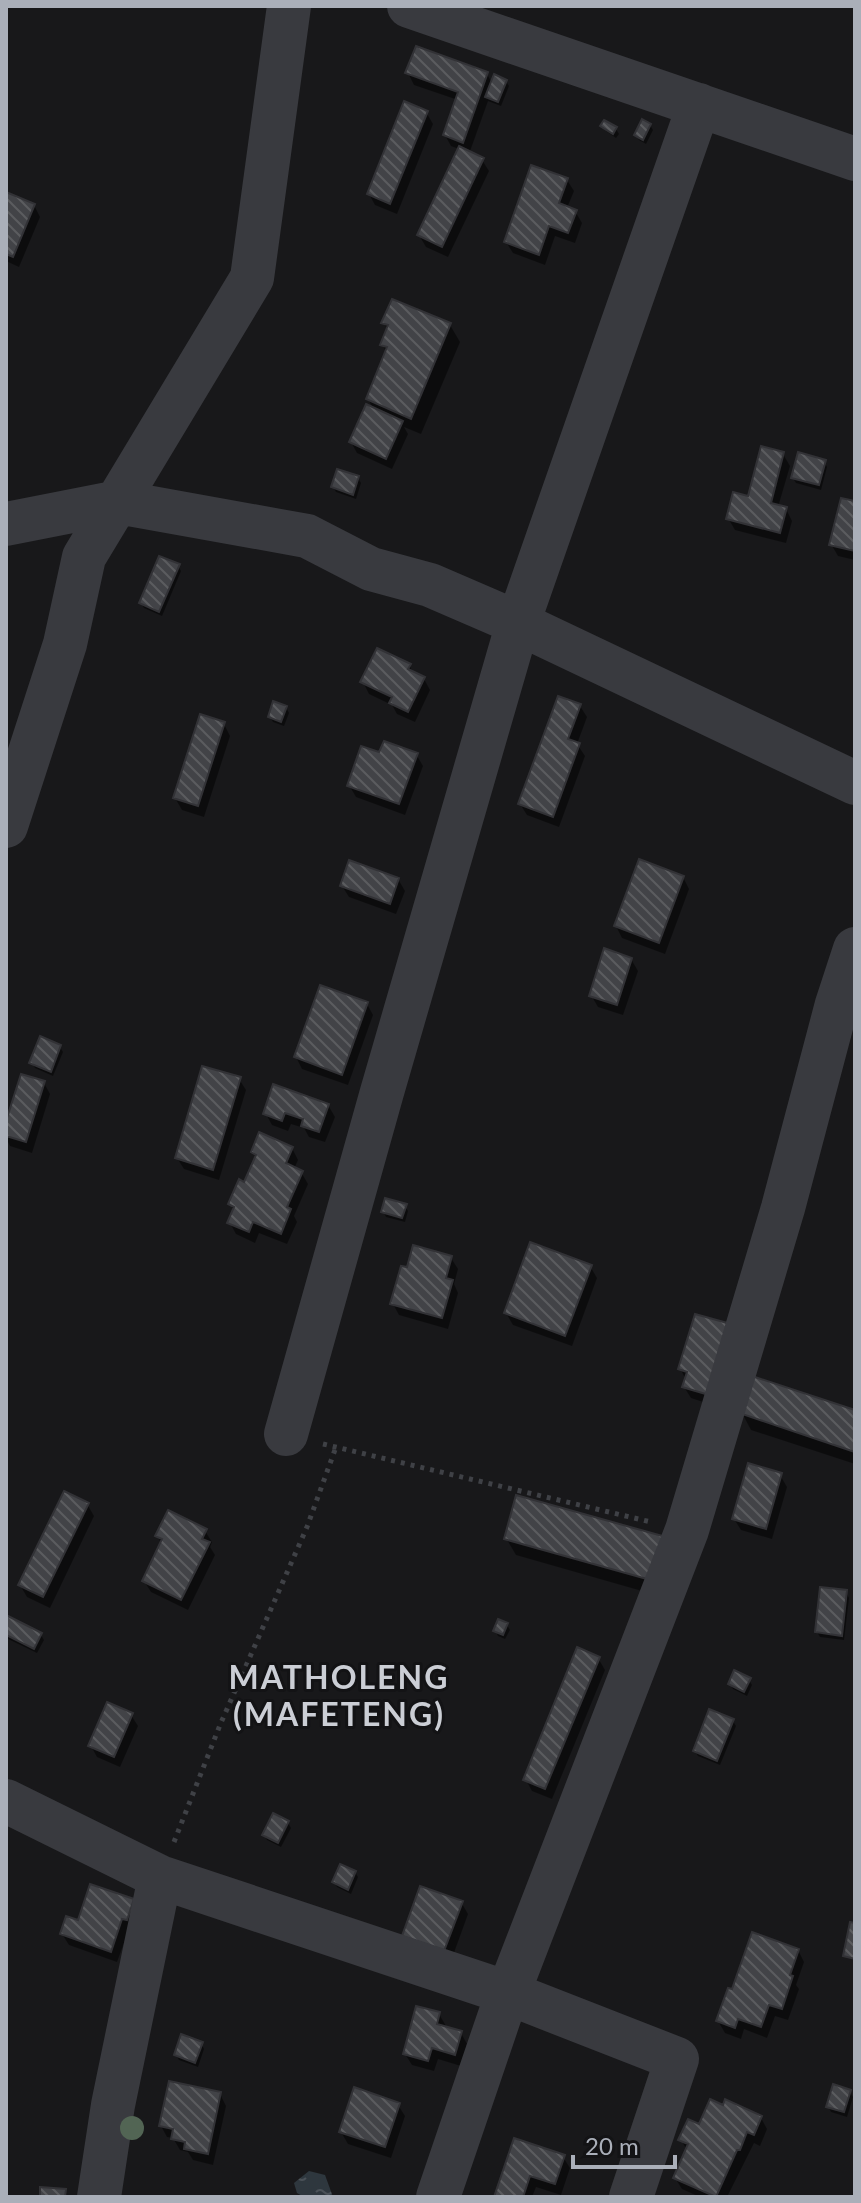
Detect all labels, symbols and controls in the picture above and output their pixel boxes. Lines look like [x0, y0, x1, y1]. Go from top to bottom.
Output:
district label: MATHOLENG (MAFETENG) [229, 1657, 449, 1733]
scale bar [573, 2119, 675, 2169]
text: 20 m [585, 2131, 639, 2160]

